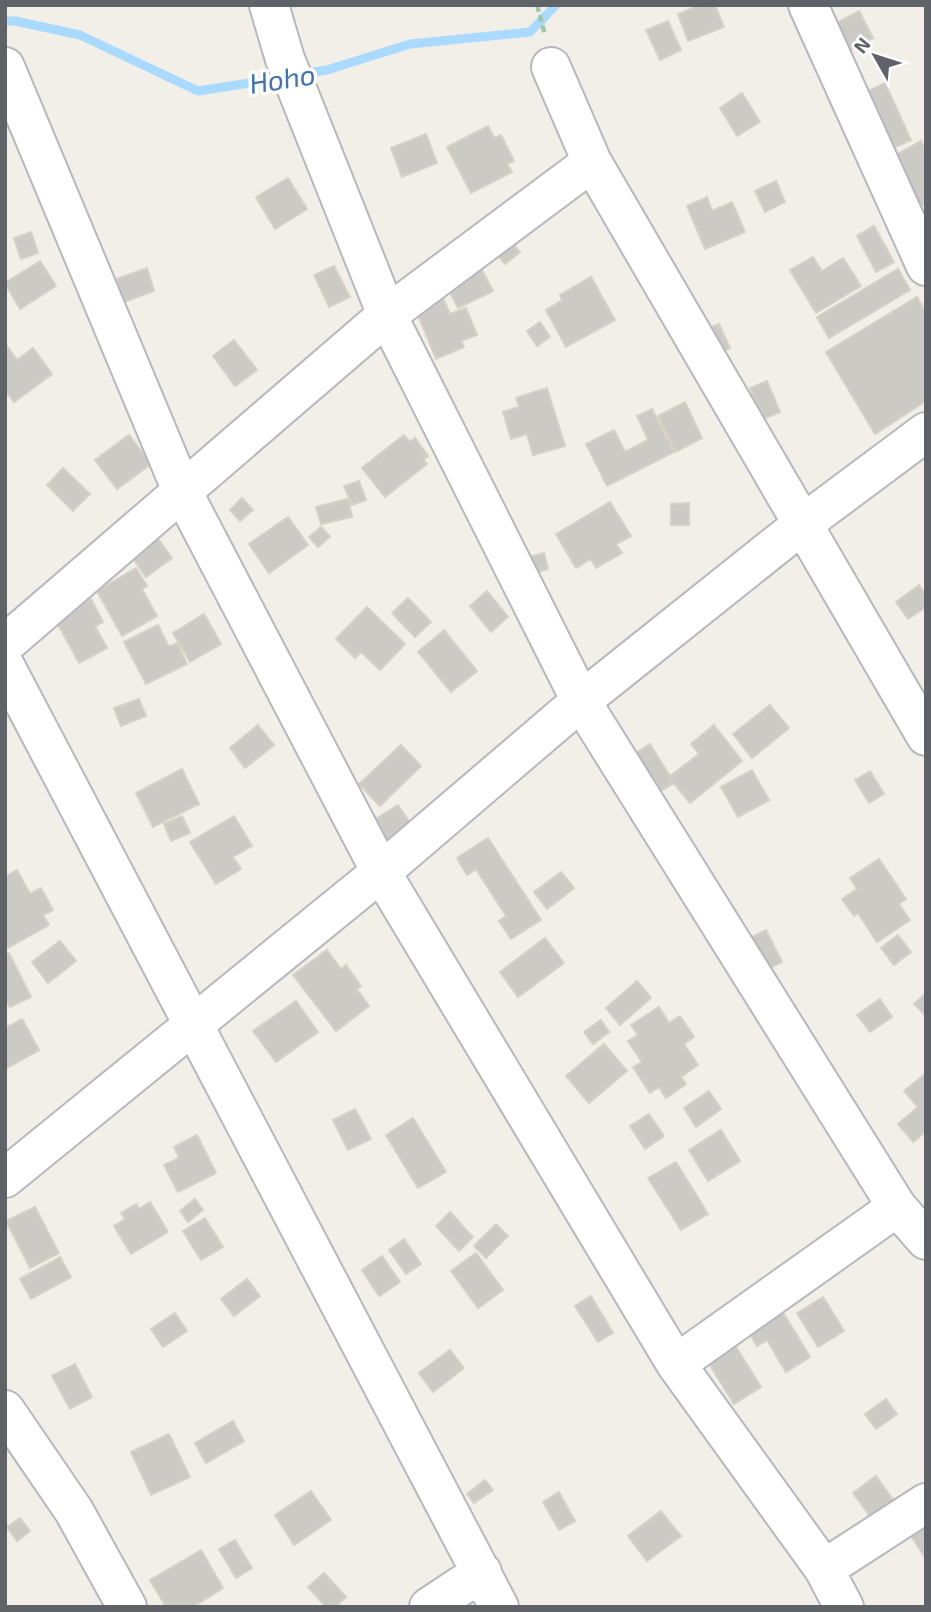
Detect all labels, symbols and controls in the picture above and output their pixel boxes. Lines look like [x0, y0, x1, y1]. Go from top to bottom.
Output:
north arrow [840, 21, 910, 91]
text: N [848, 32, 875, 58]
water label: Hoho [247, 56, 317, 100]

